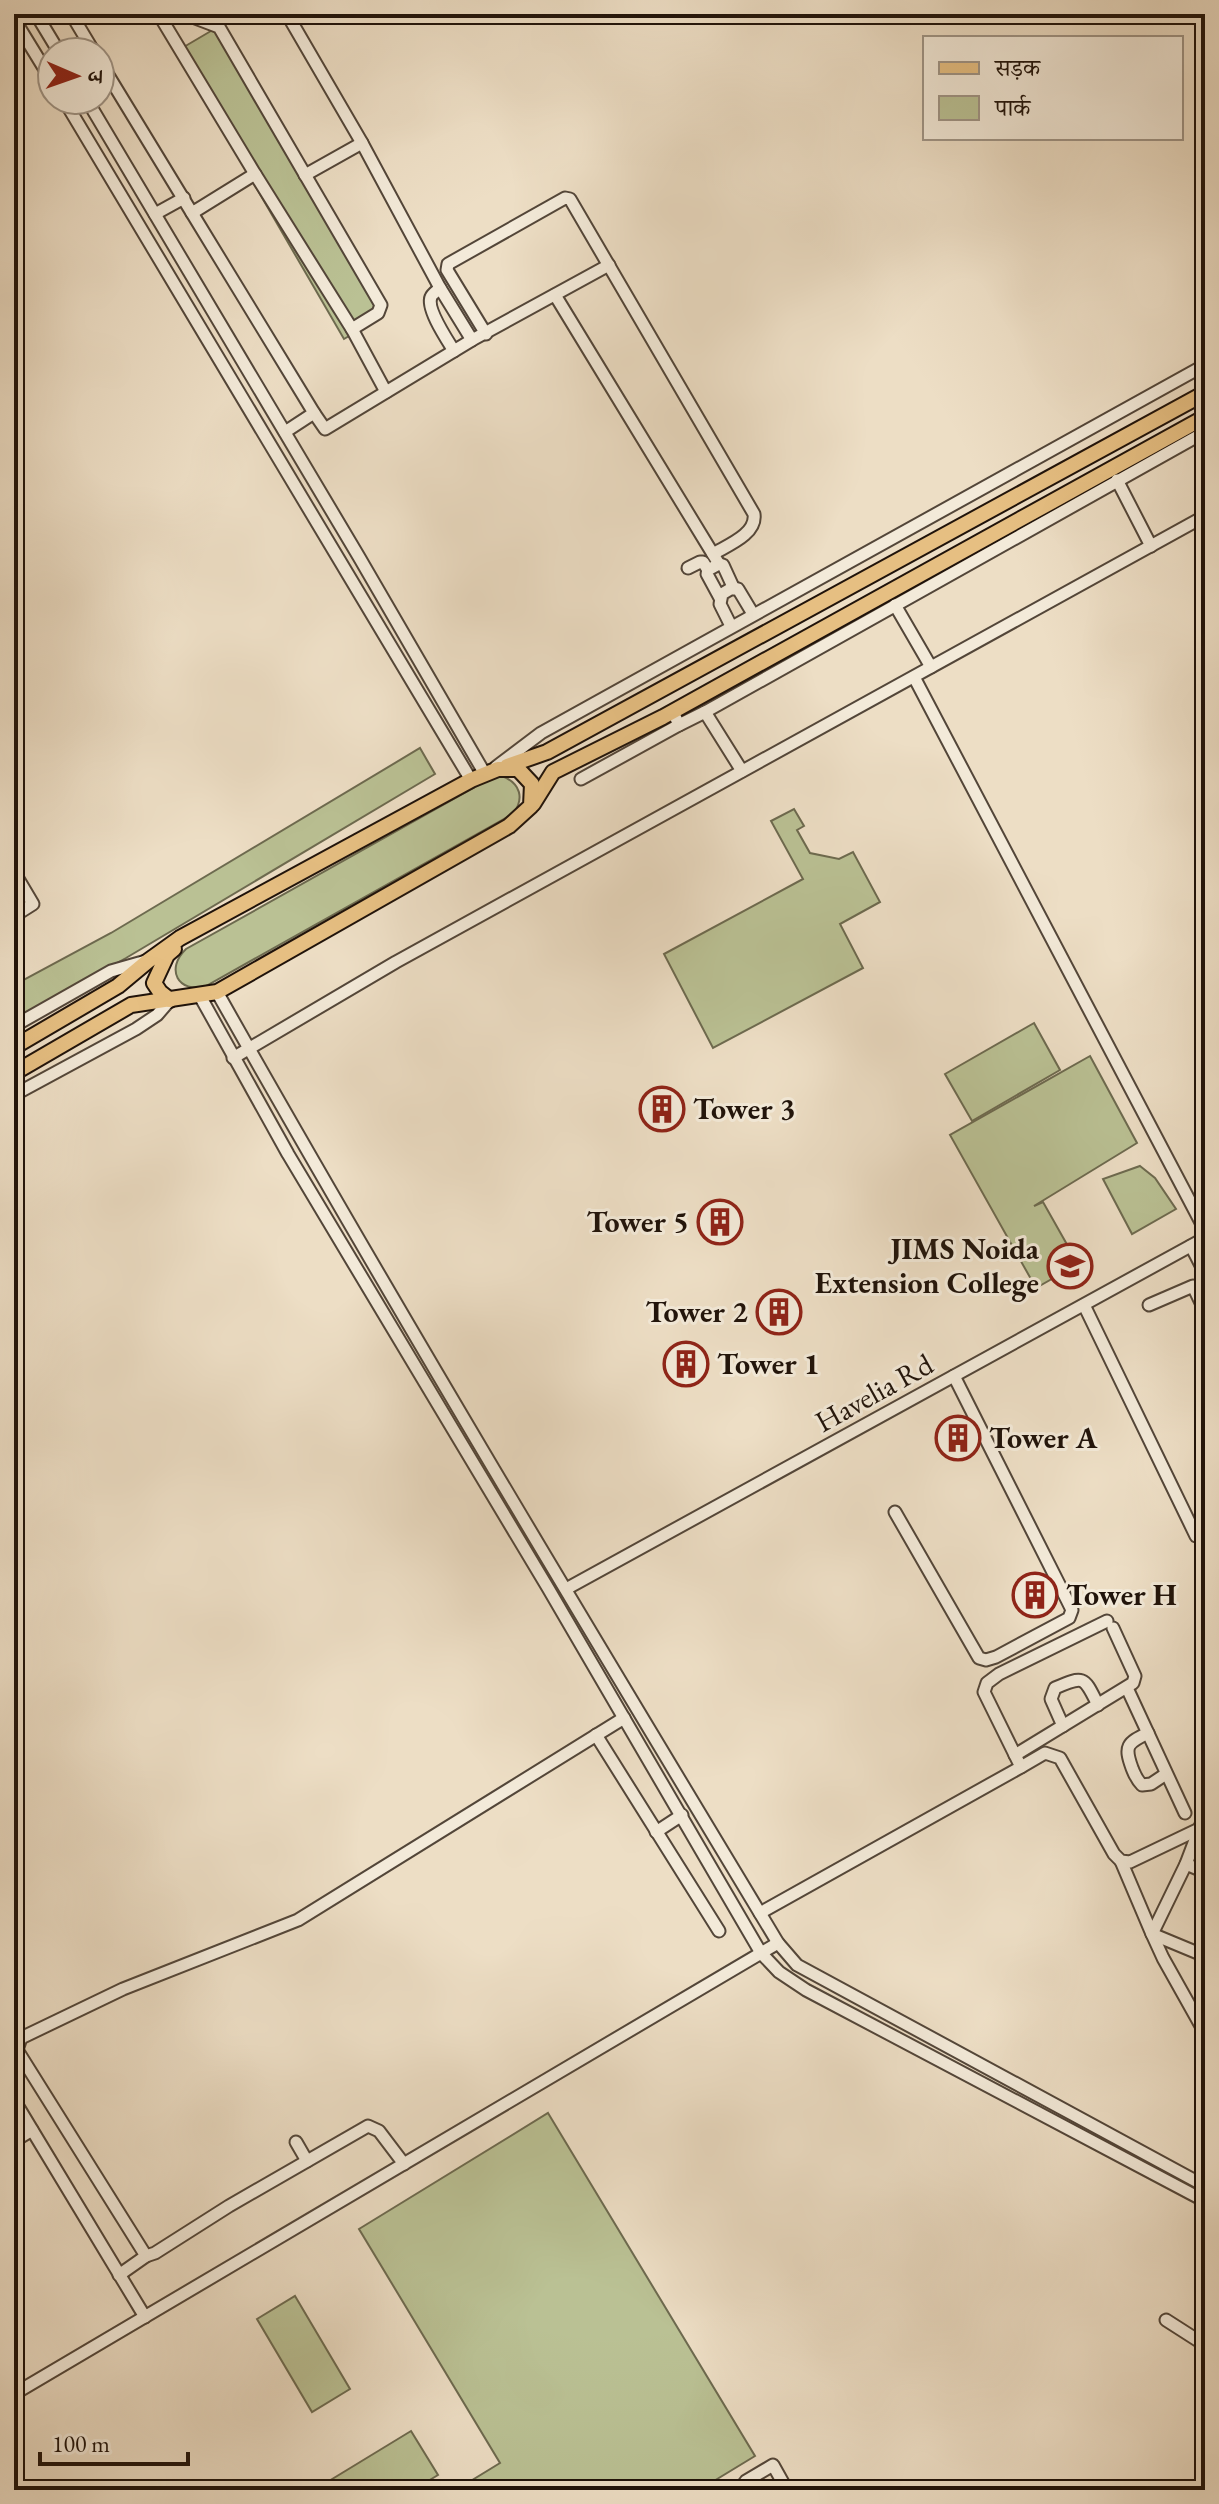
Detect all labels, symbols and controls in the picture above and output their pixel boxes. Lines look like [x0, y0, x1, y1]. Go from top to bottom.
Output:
north arrow [36, 36, 116, 116]
legend [923, 36, 1183, 140]
text: सड़क [994, 52, 1042, 83]
text: उ [81, 69, 110, 85]
text: पार्क [994, 92, 1032, 123]
building icon: Tower 3 [638, 1085, 686, 1133]
place label: Tower 3 [693, 1089, 796, 1128]
building icon: Tower 5 [696, 1198, 744, 1246]
place label: Tower 5 [586, 1202, 689, 1241]
place label: JIMS Noida Extension College [815, 1229, 1040, 1302]
school or university icon: JIMS Noida Extension College [1046, 1242, 1094, 1290]
building icon: Tower 2 [755, 1288, 803, 1336]
place label: Tower 2 [645, 1292, 748, 1331]
building icon: Tower 1 [662, 1340, 710, 1388]
place label: Tower 1 [717, 1344, 820, 1383]
street label: Havelia Rd [808, 1344, 940, 1441]
building icon: Tower A [934, 1414, 982, 1462]
place label: Tower A [989, 1418, 1098, 1457]
building icon: Tower H [1011, 1571, 1059, 1619]
place label: Tower H [1066, 1575, 1177, 1614]
scale bar [40, 2416, 188, 2466]
text: 100 m [52, 2428, 110, 2459]

